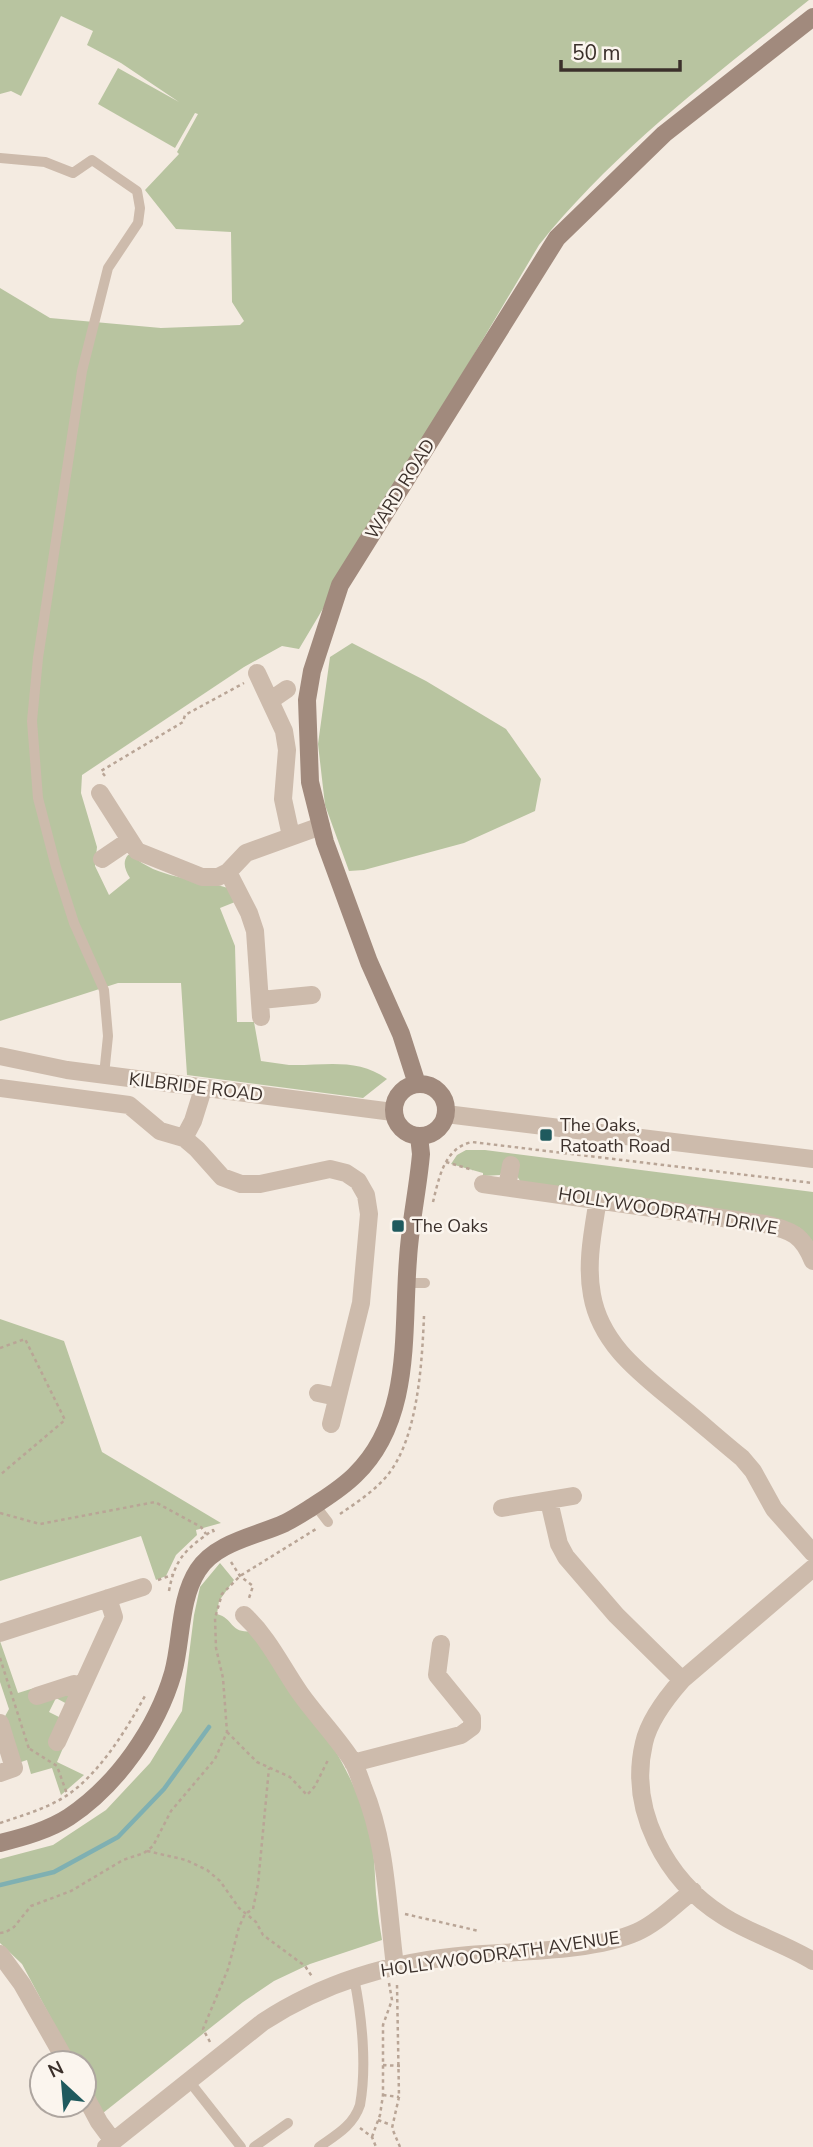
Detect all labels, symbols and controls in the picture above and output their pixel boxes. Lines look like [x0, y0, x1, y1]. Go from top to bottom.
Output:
scale bar [561, 28, 680, 72]
text: 50 m [572, 39, 621, 67]
street label: WARD ROAD [360, 434, 440, 544]
street label: KILBRIDE ROAD [128, 1067, 264, 1107]
place label: The Oaks, Ratoath Road [560, 1113, 670, 1158]
marker: The Oaks, Ratoath Road [538, 1127, 554, 1143]
street label: HOLLYWOODRATH DRIVE [557, 1182, 779, 1240]
place label: The Oaks [412, 1214, 488, 1238]
marker: The Oaks [390, 1218, 406, 1234]
street label: HOLLYWOODRATH AVENUE [379, 1925, 621, 1983]
north arrow [28, 2049, 98, 2119]
text: N [44, 2055, 68, 2084]

